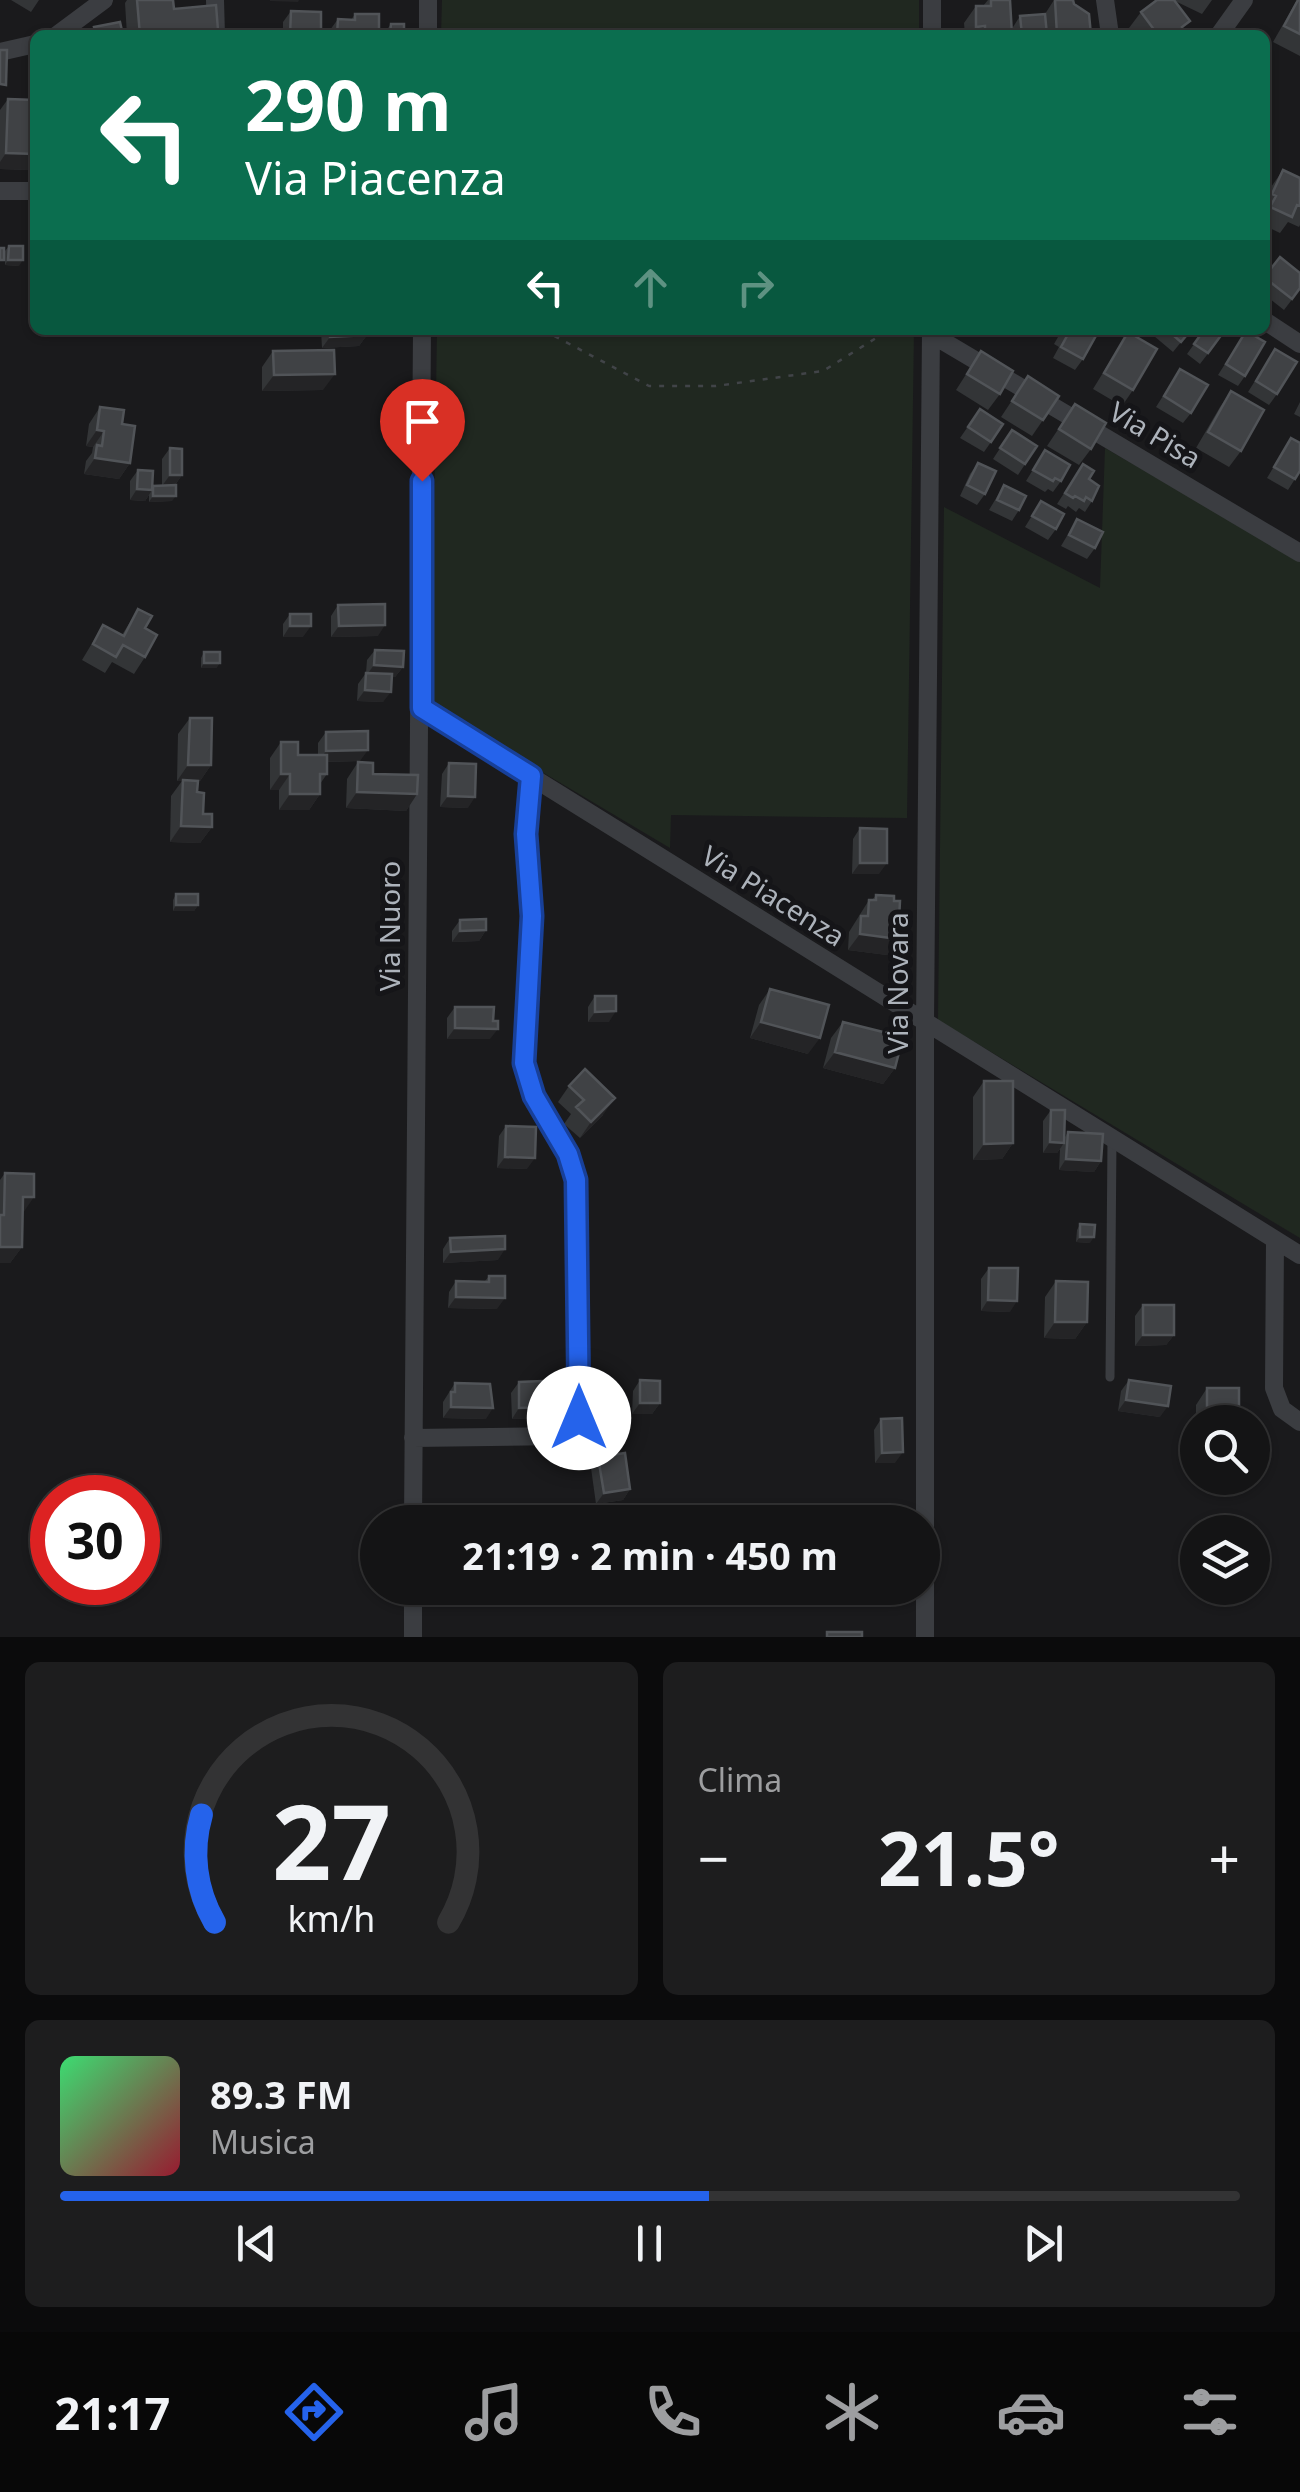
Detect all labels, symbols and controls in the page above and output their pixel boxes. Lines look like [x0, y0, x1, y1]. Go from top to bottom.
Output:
text: 290 m [245, 56, 452, 152]
icon: left [80, 70, 210, 200]
text: Via Piacenza [245, 147, 506, 208]
icon: left [518, 260, 573, 315]
icon: ahead [623, 260, 678, 315]
icon: right [728, 260, 783, 315]
pin [380, 379, 465, 482]
street label: Via Pisa [1103, 392, 1208, 476]
icon: arrive [395, 394, 450, 449]
street label: Via Piacenza [695, 836, 852, 954]
street label: Via Nuoro [370, 861, 408, 991]
street label: Via Novara [878, 912, 916, 1054]
position arrow [527, 1366, 631, 1470]
map controls [1180, 1405, 1270, 1605]
button: search [1180, 1405, 1270, 1495]
speed limit sign: 30 [30, 1475, 160, 1605]
button: layers [1180, 1515, 1270, 1605]
text: 21:19 · 2 min · 450 m [462, 1529, 838, 1581]
text: Clima [698, 1758, 782, 1801]
text: 27 [272, 1769, 391, 1910]
text: 21.5° [878, 1806, 1060, 1908]
text: − [698, 1820, 729, 1895]
text: + [1209, 1820, 1240, 1895]
text: km/h [287, 1894, 375, 1942]
text: 89.3 FM [210, 2068, 352, 2120]
text: Musica [210, 2120, 316, 2163]
icon: previous [229, 2216, 284, 2271]
icon: pause [622, 2216, 677, 2271]
icon: next [1016, 2216, 1071, 2271]
icon: directions [279, 2377, 349, 2447]
icon: music [459, 2377, 529, 2447]
icon: phone [638, 2377, 708, 2447]
icon: climate [817, 2377, 887, 2447]
icon: car [996, 2377, 1066, 2447]
icon: filters [1175, 2377, 1245, 2447]
text: 21:17 [55, 2382, 170, 2443]

